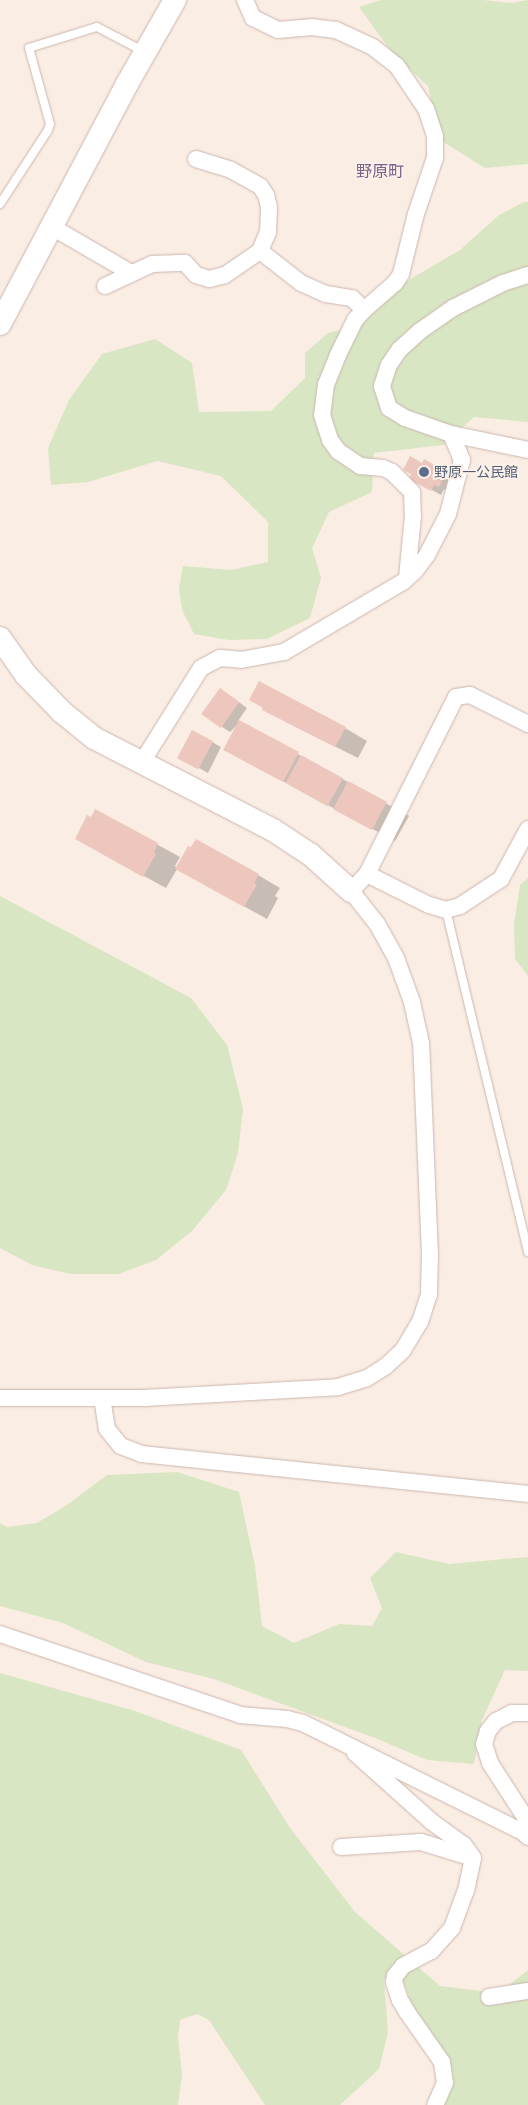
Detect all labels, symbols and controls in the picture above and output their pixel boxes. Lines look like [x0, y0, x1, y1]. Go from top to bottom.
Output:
district label: 野原町 [356, 161, 404, 181]
place label: 野原一公民館 [434, 464, 518, 480]
marker: 野原一公民館 [418, 466, 430, 478]

